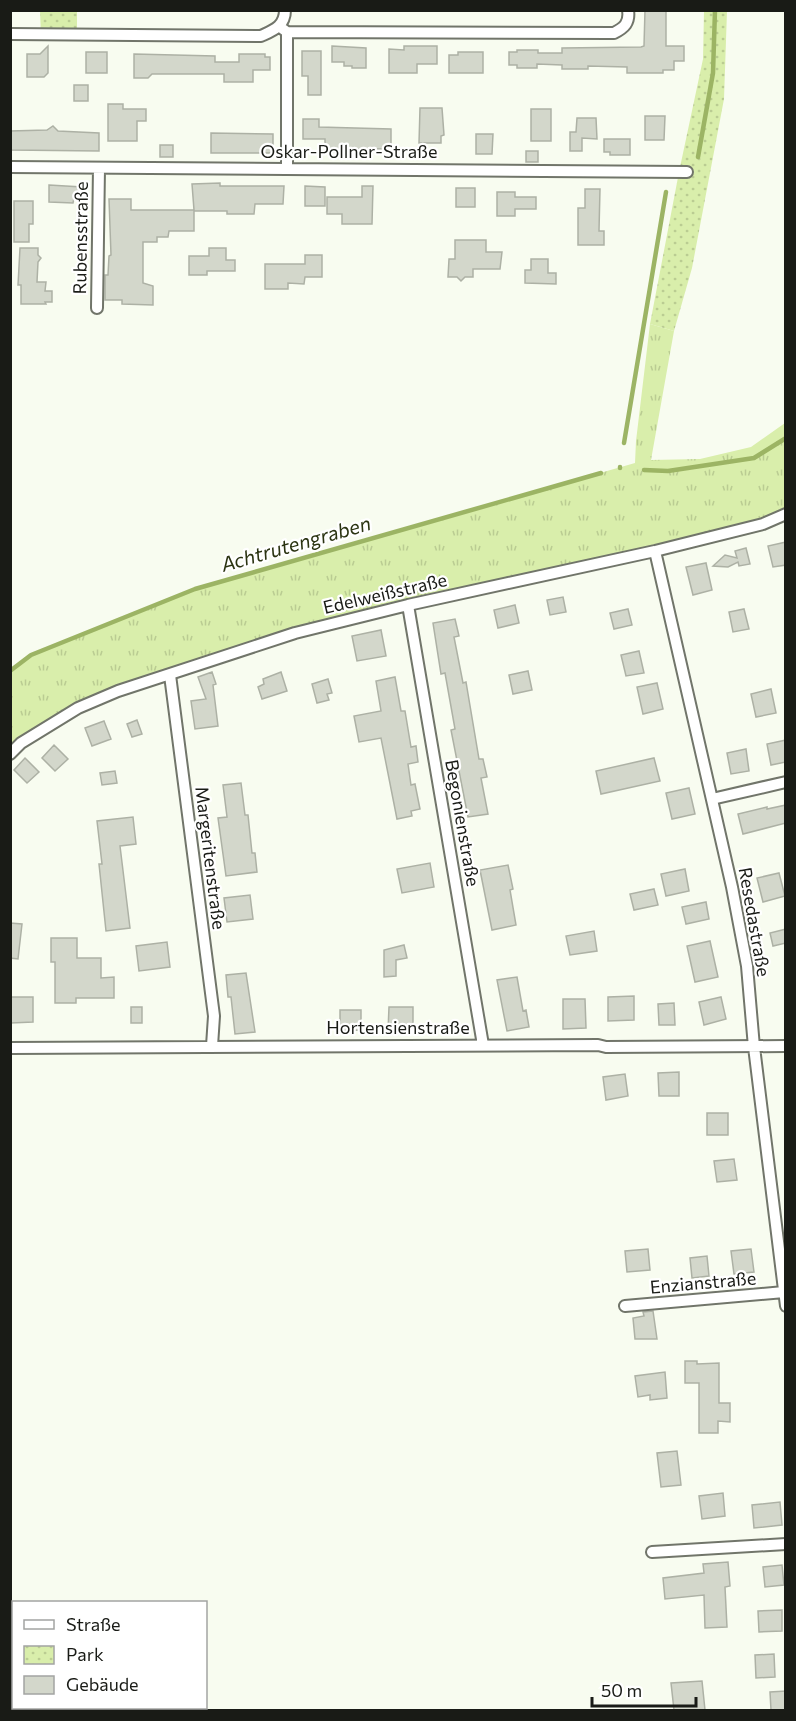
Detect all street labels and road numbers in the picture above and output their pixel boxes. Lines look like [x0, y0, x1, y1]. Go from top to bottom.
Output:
street label: Oskar-Pollner-Straße [261, 140, 437, 162]
street label: Rubensstraße [68, 181, 92, 295]
street label: Edelweißstraße [321, 568, 449, 618]
street label: Begonienstraße [441, 758, 485, 888]
street label: Margeritenstraße [191, 785, 231, 931]
street label: Resedastraße [735, 865, 775, 978]
street label: Hortensienstraße [326, 1016, 470, 1038]
street label: Enzianstraße [649, 1266, 757, 1298]

